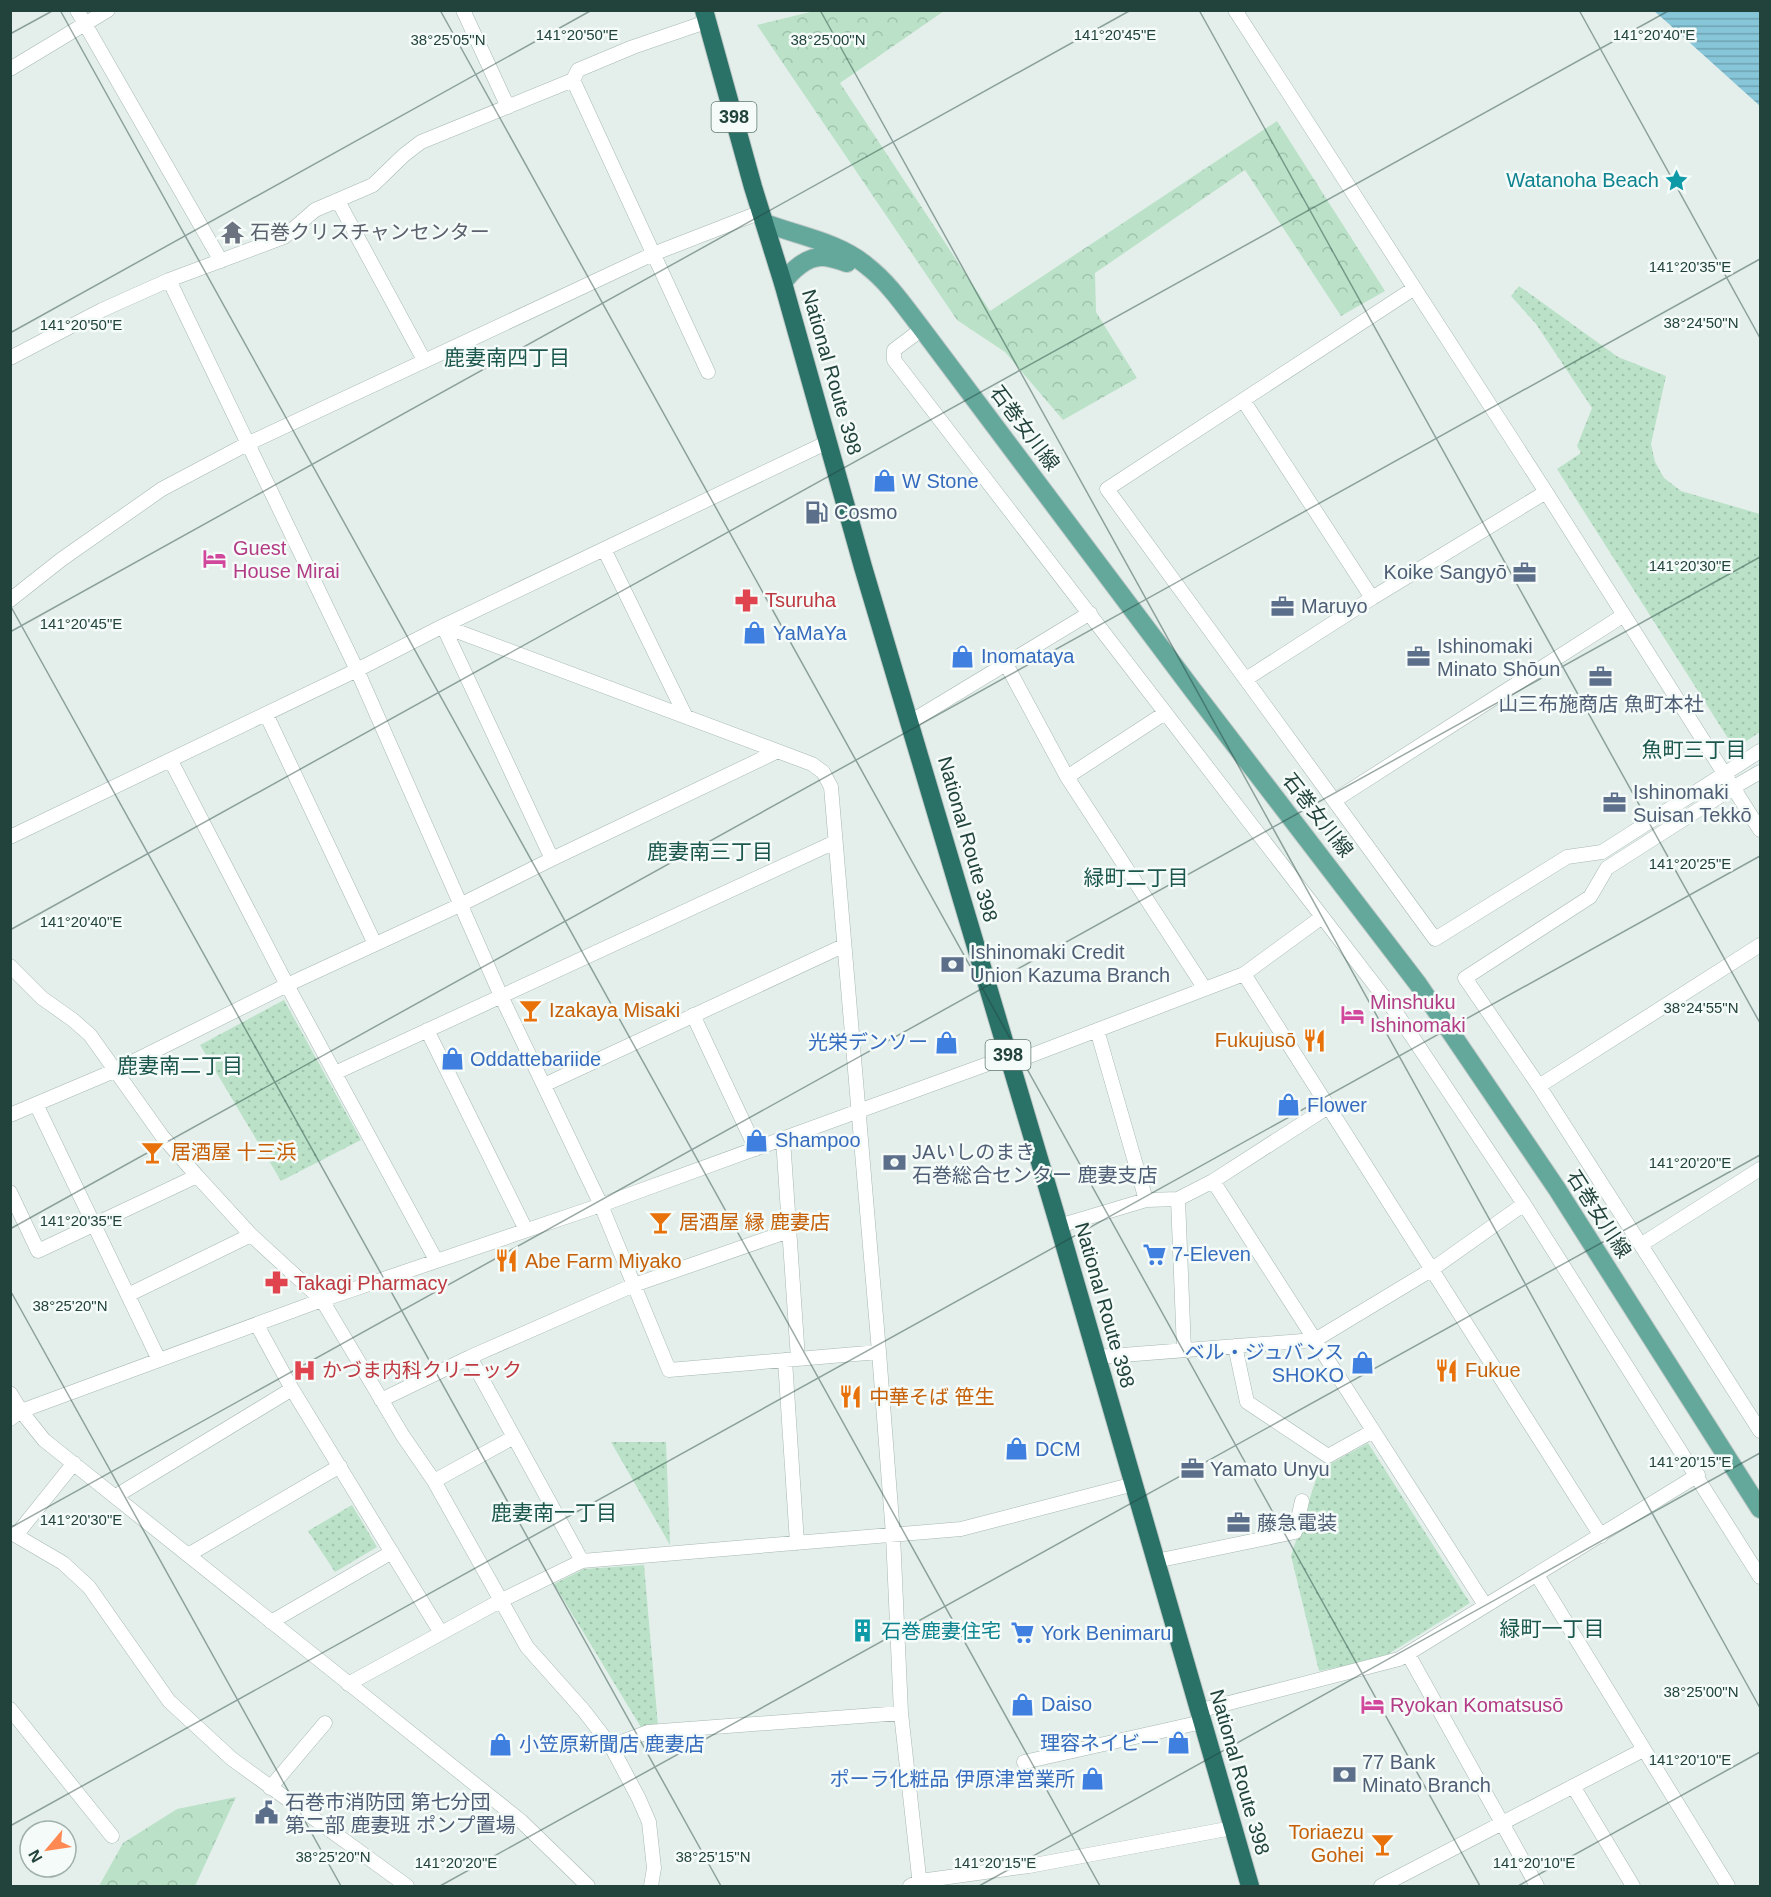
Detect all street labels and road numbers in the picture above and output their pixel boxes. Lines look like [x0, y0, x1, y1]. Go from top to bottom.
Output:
road number: 398 [712, 102, 756, 132]
street label: National Route 398 [798, 287, 866, 457]
street label: 石巻女川線 [986, 381, 1064, 475]
street label: National Route 398 [934, 754, 1002, 924]
street label: 石巻女川線 [1279, 769, 1357, 861]
road number: 398 [986, 1040, 1030, 1070]
street label: 石巻女川線 [1563, 1166, 1635, 1262]
street label: National Route 398 [1071, 1220, 1139, 1390]
street label: National Route 398 [1206, 1687, 1274, 1857]

